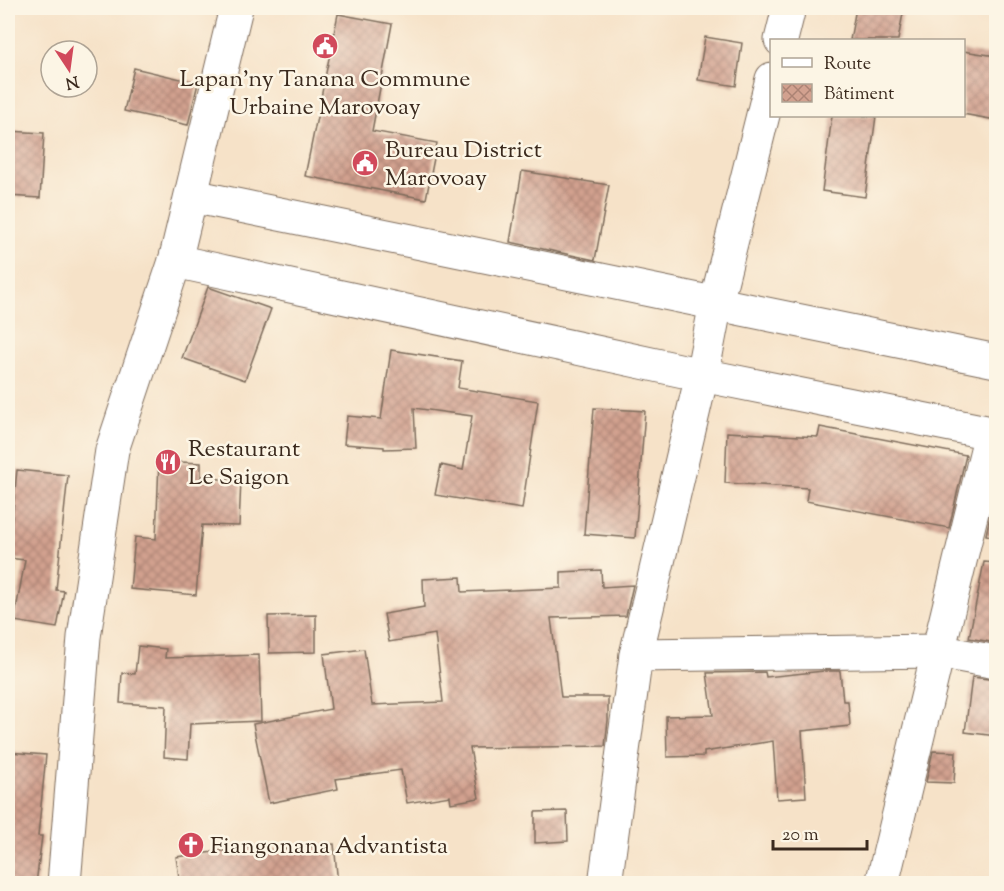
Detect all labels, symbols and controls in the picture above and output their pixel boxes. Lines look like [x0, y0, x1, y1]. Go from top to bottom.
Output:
public building icon: Lapan'ny Tanana Commune Urbaine Marovoay [310, 31, 340, 61]
north arrow [39, 39, 99, 99]
legend [770, 39, 965, 117]
text: Route [824, 52, 871, 78]
place label: Lapan'ny Tanana Commune Urbaine Marovoay [180, 63, 470, 125]
text: N [63, 69, 81, 94]
text: Bâtiment [824, 82, 894, 108]
place label: Bureau District Marovoay [385, 134, 542, 196]
public building icon: Bureau District Marovoay [350, 148, 380, 178]
place label: Restaurant Le Saigon [188, 433, 300, 495]
restaurant icon: Restaurant Le Saigon [153, 447, 183, 477]
scale bar [773, 813, 868, 851]
text: 20 m [782, 823, 819, 849]
church icon: Fiangonana Advantista [176, 830, 206, 860]
place label: Fiangonana Advantista [210, 830, 448, 864]

